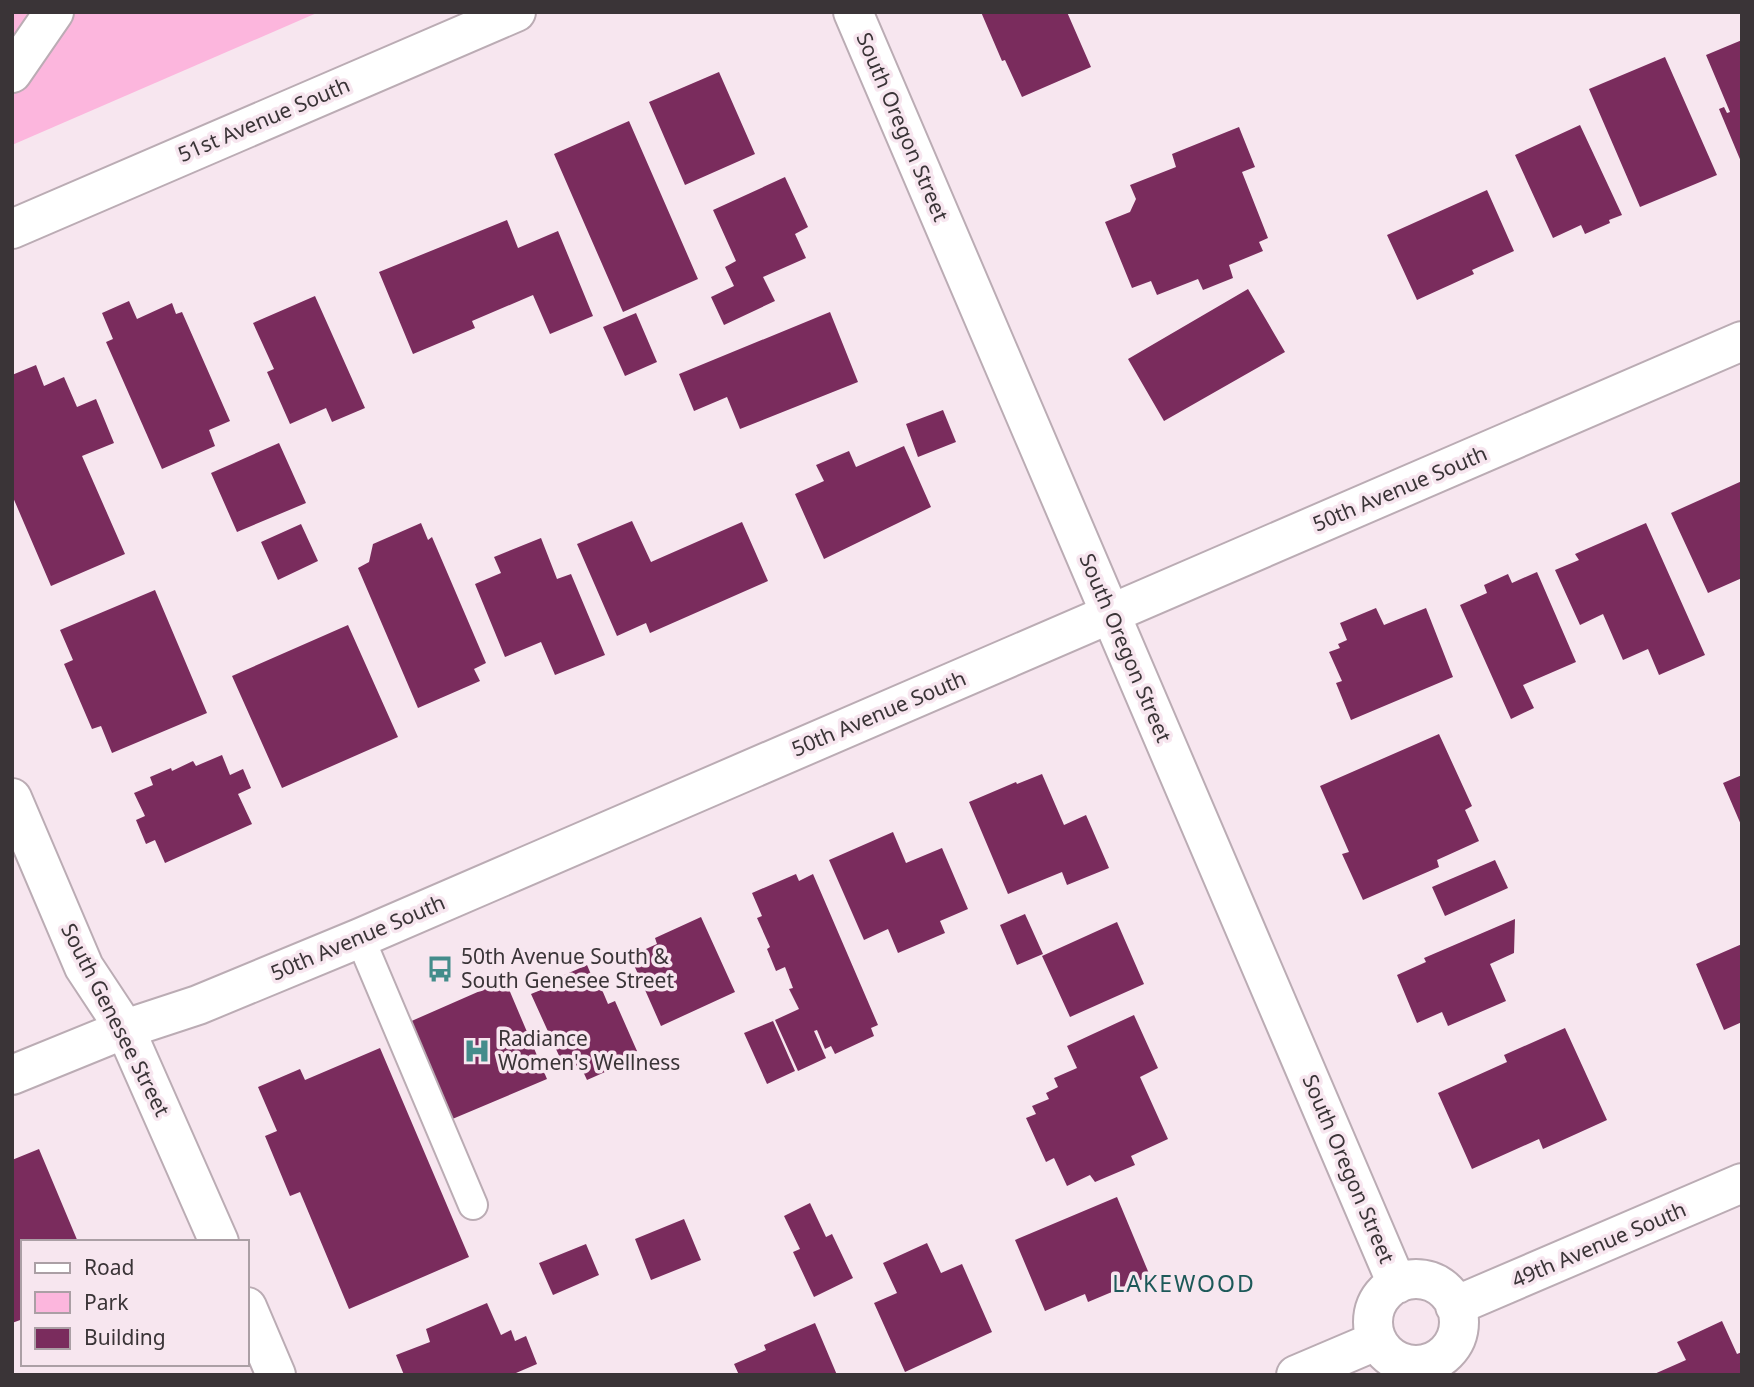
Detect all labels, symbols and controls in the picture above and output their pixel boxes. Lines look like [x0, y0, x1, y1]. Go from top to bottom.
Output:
street label: South Oregon Street [850, 28, 956, 226]
street label: 51st Avenue South [173, 70, 354, 168]
street label: 50th Avenue South [1308, 439, 1491, 538]
street label: South Oregon Street [1073, 549, 1179, 747]
street label: 50th Avenue South [787, 664, 970, 763]
street label: 50th Avenue South [266, 888, 449, 987]
street label: South Genesee Street [55, 918, 177, 1121]
place label: 50th Avenue South & South Genesee Street [461, 942, 674, 994]
bus stop icon: 50th Avenue South & South Genesee Street [425, 954, 455, 984]
place label: Radiance Women's Wellness [498, 1024, 680, 1076]
hospital icon: Radiance Women's Wellness [462, 1036, 492, 1066]
street label: South Oregon Street [1296, 1070, 1402, 1268]
street label: 49th Avenue South [1507, 1195, 1690, 1294]
legend [21, 1240, 248, 1366]
text: Road [84, 1253, 134, 1281]
district label: LAKEWOOD [1112, 1267, 1256, 1299]
text: Park [84, 1288, 129, 1316]
text: Building [84, 1323, 166, 1351]

